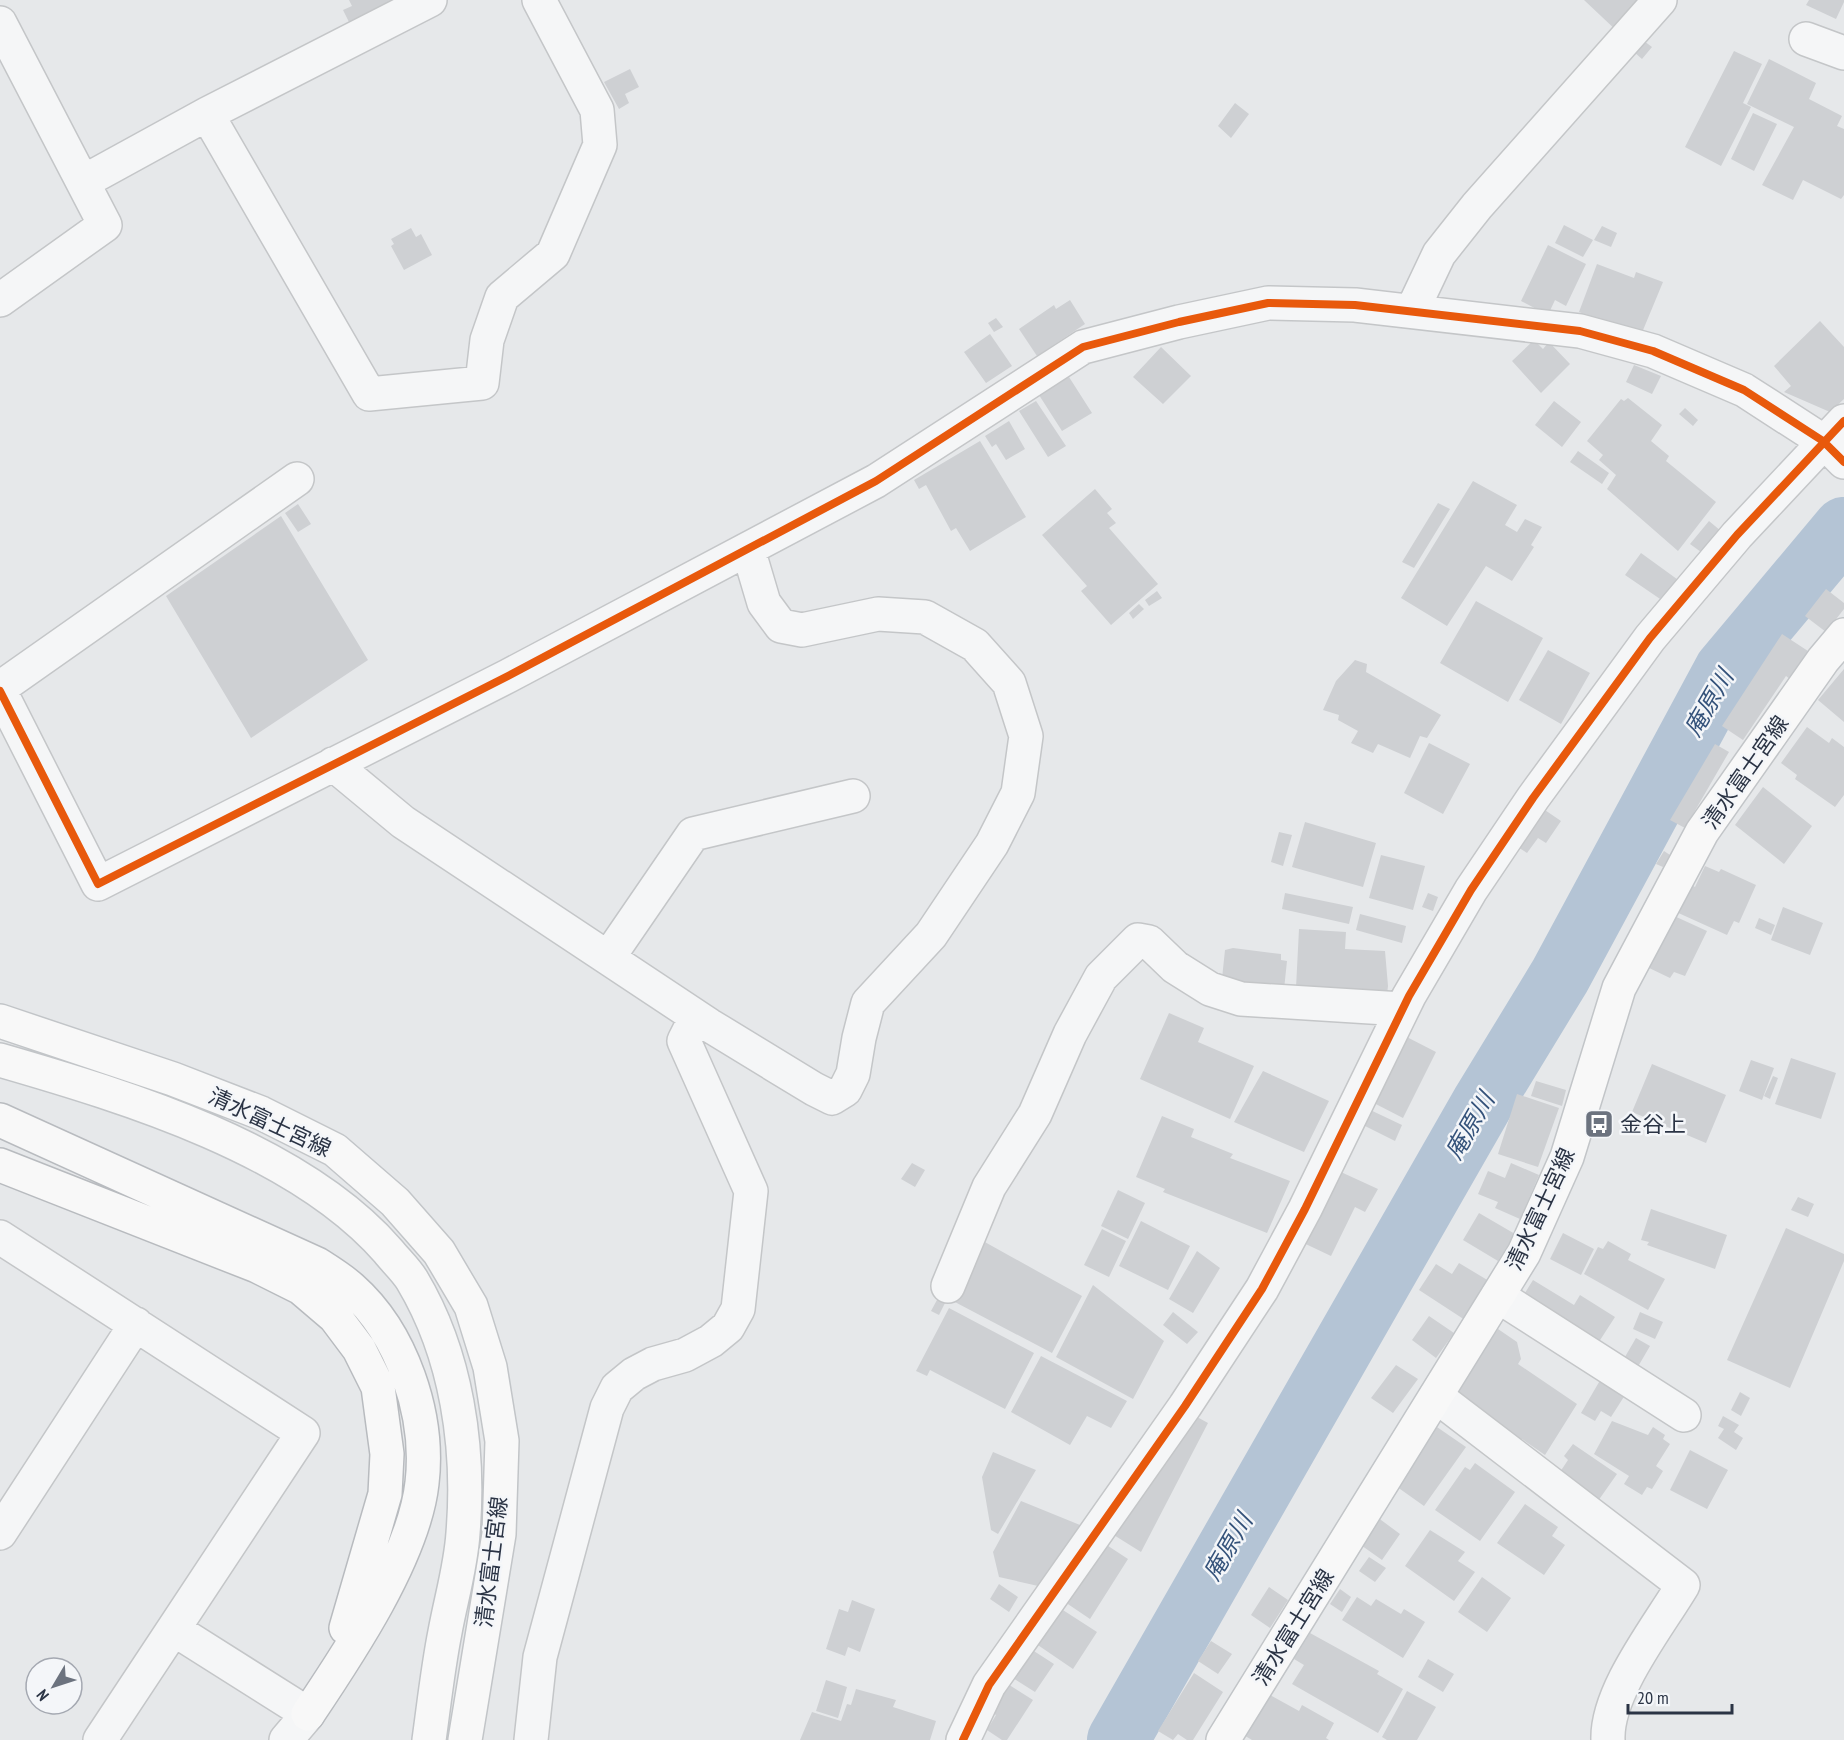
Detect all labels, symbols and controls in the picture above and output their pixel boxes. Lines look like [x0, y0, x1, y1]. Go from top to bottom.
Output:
water label: 庵原川 [1677, 661, 1741, 742]
street label: 清水富士宮線 [1696, 710, 1794, 834]
street label: 清水富士宮線 [204, 1081, 336, 1163]
water label: 庵原川 [1438, 1084, 1502, 1165]
bus stop icon: 金谷上 [1583, 1108, 1615, 1140]
place label: 金谷上 [1620, 1110, 1686, 1138]
street label: 清水富士宮線 [1499, 1143, 1581, 1275]
street label: 清水富士宮線 [469, 1495, 513, 1629]
water label: 庵原川 [1196, 1505, 1260, 1586]
street label: 清水富士宮線 [1246, 1564, 1340, 1690]
north arrow [24, 1656, 84, 1716]
scale bar [1628, 1677, 1732, 1715]
text: N [32, 1686, 53, 1705]
text: 20 m [1637, 1686, 1669, 1709]

